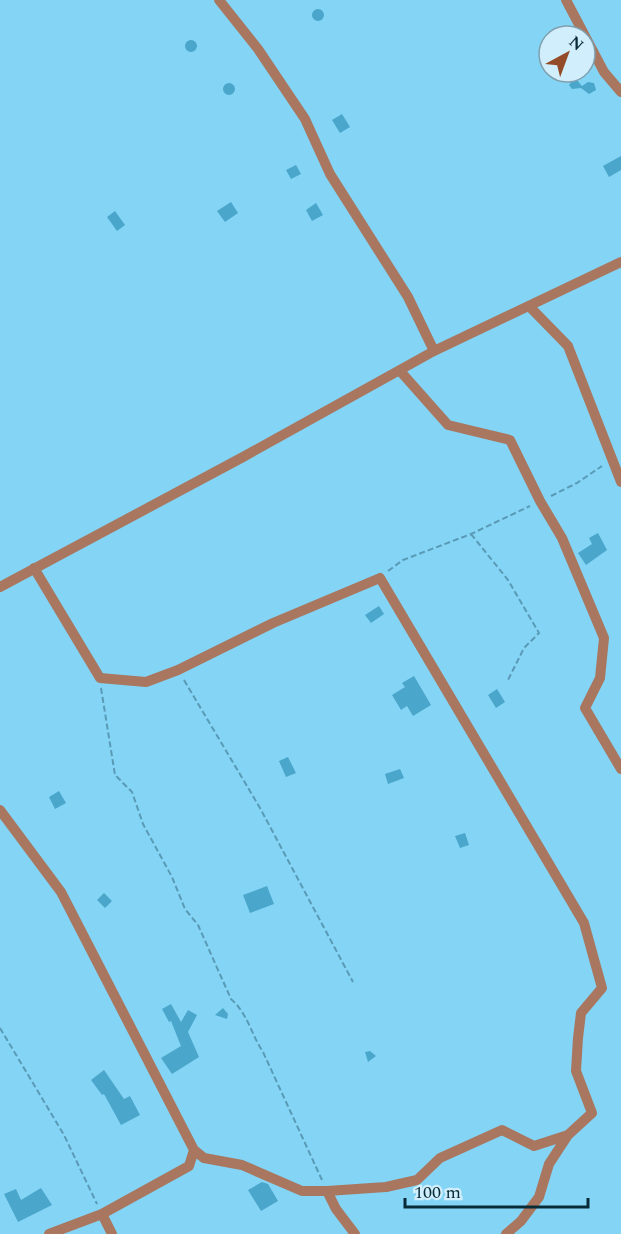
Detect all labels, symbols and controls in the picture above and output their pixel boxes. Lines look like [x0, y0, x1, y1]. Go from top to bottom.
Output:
north arrow [537, 24, 597, 84]
text: N [563, 30, 589, 57]
scale bar [405, 1171, 588, 1209]
text: 100 m [414, 1179, 461, 1206]

